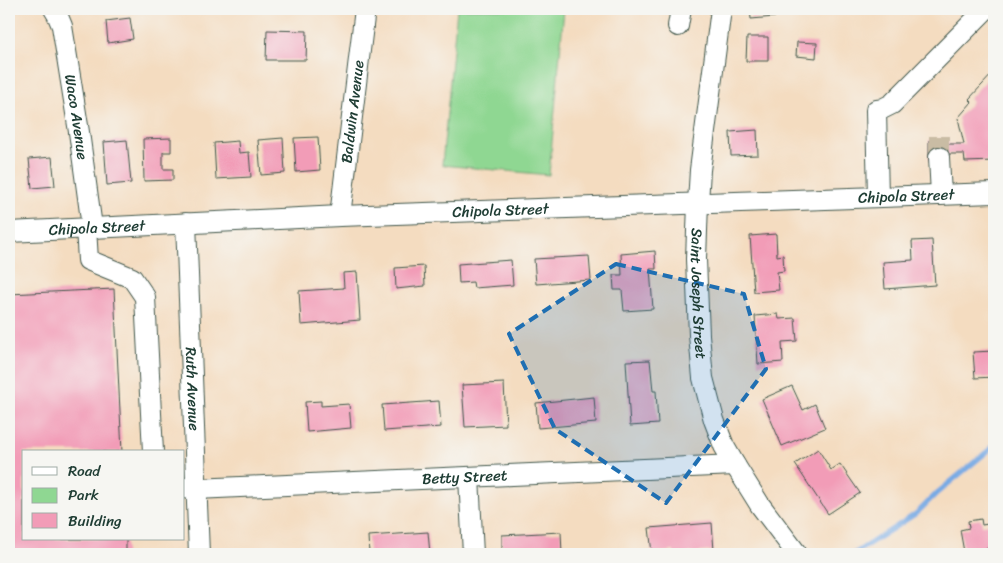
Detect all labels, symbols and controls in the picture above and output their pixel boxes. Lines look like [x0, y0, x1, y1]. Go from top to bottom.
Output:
street label: Baldwin Avenue [333, 58, 372, 165]
street label: Waco Avenue [57, 72, 96, 162]
street label: Chipola Street [858, 181, 956, 211]
street label: Chipola Street [452, 196, 550, 225]
street label: Chipola Street [48, 212, 147, 243]
street label: Saint Joseph Street [683, 227, 714, 361]
street label: Ruth Avenue [178, 346, 207, 432]
legend [22, 450, 185, 540]
text: Road [68, 458, 101, 484]
street label: Betty Street [421, 462, 508, 492]
text: Park [68, 482, 99, 508]
text: Building [68, 508, 122, 534]

